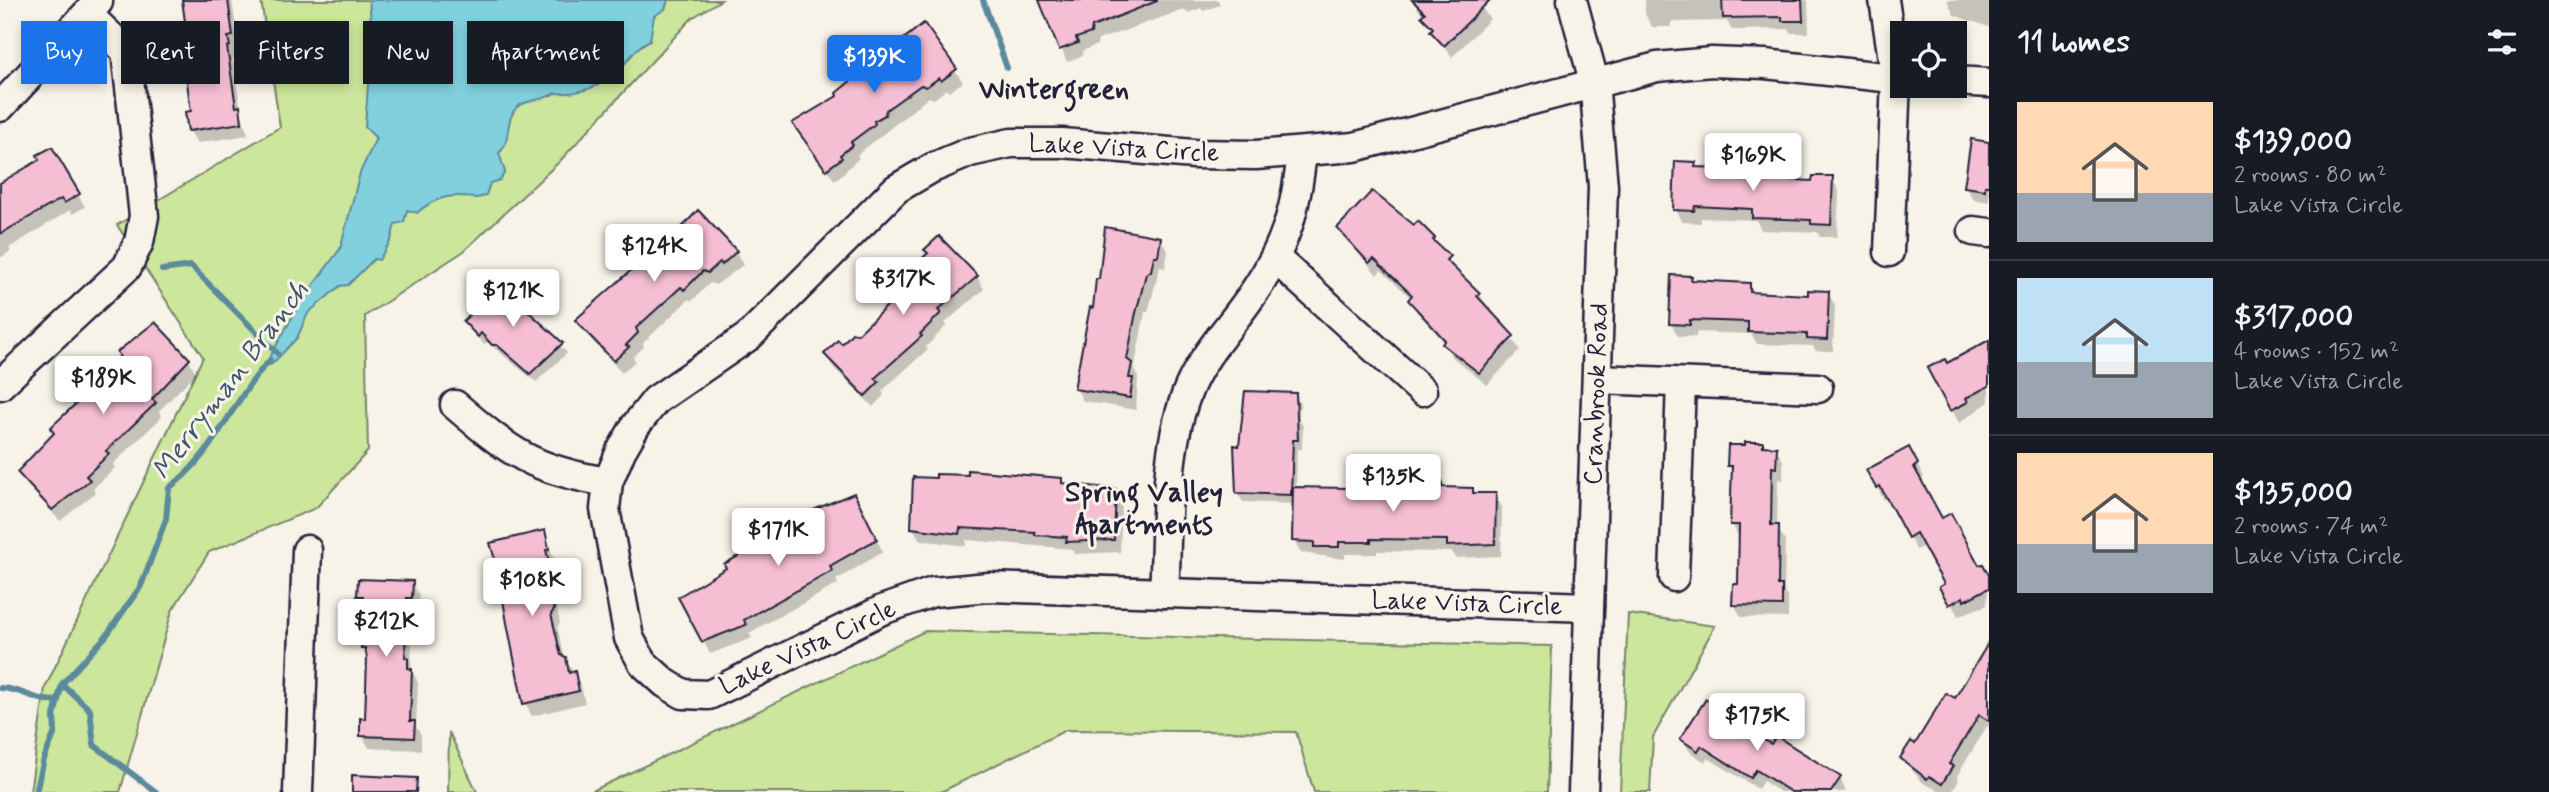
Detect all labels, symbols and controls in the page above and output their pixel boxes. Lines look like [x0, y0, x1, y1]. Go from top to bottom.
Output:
chip: Buy [21, 21, 107, 84]
chip: Rent [121, 21, 220, 84]
chip: Filters [234, 21, 349, 84]
chip: New [363, 21, 453, 84]
chip: Apartment [467, 21, 624, 84]
map controls [1890, 21, 1967, 98]
button: locate [1890, 21, 1967, 98]
text: 11 homes [2017, 23, 2130, 62]
icon: filters [2483, 23, 2521, 61]
pin: $139K [825, 36, 923, 95]
text: $139K [843, 43, 905, 73]
district label: Wintergreen [979, 72, 1129, 112]
text: $139,000 [2234, 122, 2352, 161]
street label: Lake Vista Circle [1028, 127, 1220, 171]
icon: home [2073, 130, 2157, 214]
pin: $169K [1704, 134, 1802, 193]
text: $169K [1721, 141, 1785, 171]
text: 2 rooms · 80 m² [2234, 161, 2387, 191]
text: Lake Vista Circle [2234, 191, 2403, 221]
pin: $124K [605, 224, 703, 284]
text: $124K [621, 232, 687, 262]
pin: $317K [854, 258, 952, 317]
text: $317K [872, 265, 934, 295]
pin: $121K [464, 270, 562, 329]
water label: Merryman Branch [144, 274, 318, 488]
text: $121K [482, 277, 544, 307]
text: $317,000 [2234, 298, 2353, 337]
street label: Cranbrook Road [1577, 302, 1617, 486]
icon: home [2073, 306, 2157, 390]
text: 4 rooms · 152 m² [2234, 337, 2399, 367]
pin: $189K [54, 356, 152, 416]
text: $189K [71, 364, 135, 394]
text: Lake Vista Circle [2234, 367, 2403, 397]
pin: $135K [1344, 454, 1442, 514]
text: $135K [1362, 462, 1424, 492]
text: $135,000 [2234, 473, 2353, 512]
district label: Spring Valley Apartments [1065, 475, 1223, 547]
icon: home [2073, 481, 2157, 565]
pin: $171K [729, 508, 827, 568]
text: 2 rooms · 74 m² [2234, 512, 2389, 542]
text: $171K [748, 516, 808, 546]
text: Lake Vista Circle [2234, 542, 2403, 572]
pin: $108K [483, 558, 581, 618]
text: $108K [499, 566, 565, 596]
street label: Lake Vista Circle [1371, 584, 1563, 624]
street label: Lake Vista Circle [714, 592, 902, 704]
pin: $212K [337, 600, 435, 659]
text: $212K [354, 607, 418, 637]
pin: $175K [1708, 694, 1806, 753]
text: $175K [1725, 701, 1789, 731]

